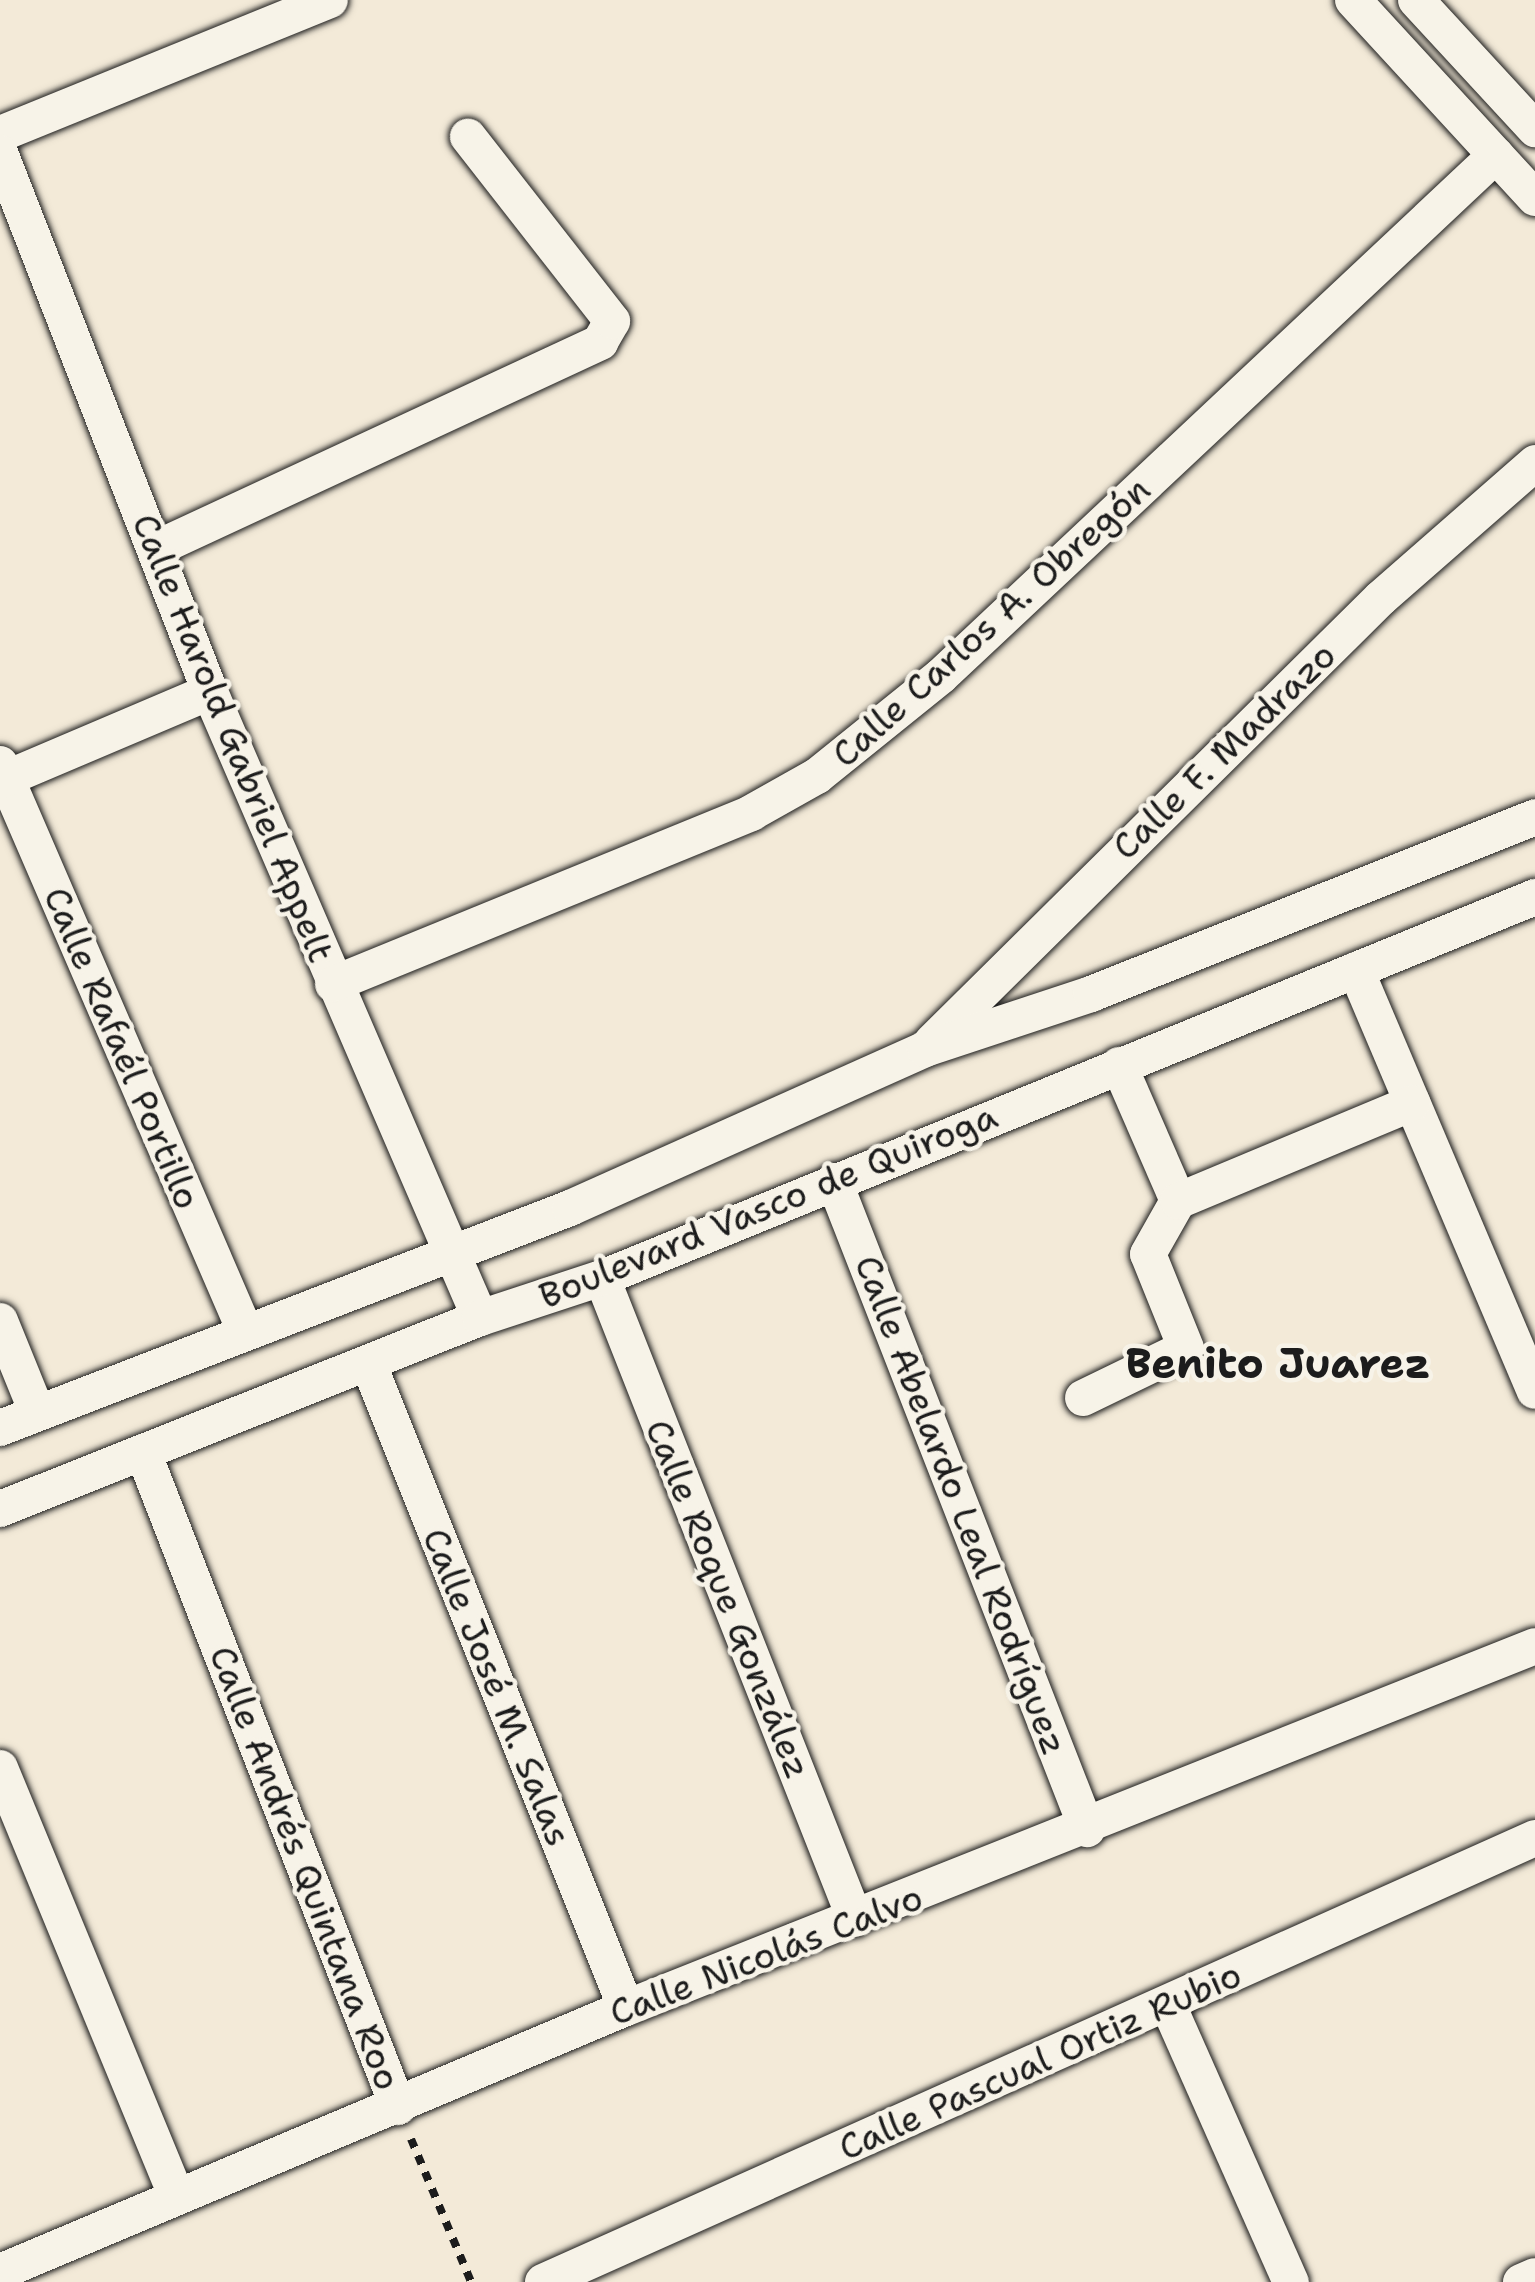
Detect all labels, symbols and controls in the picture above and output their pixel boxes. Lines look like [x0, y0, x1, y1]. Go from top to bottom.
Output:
street label: Calle Carlos A. Obregón [823, 468, 1159, 776]
street label: Calle Harold Gabriel Appelt [123, 507, 343, 969]
street label: Calle F. Madrazo [1103, 633, 1345, 869]
street label: Calle Rafaél Portillo [35, 880, 209, 1216]
street label: Boulevard Vasco de Quiroga [533, 1094, 1003, 1318]
street label: Calle Abelardo Leal Rodríguez [846, 1249, 1076, 1761]
district label: Benito Juarez [1125, 1338, 1431, 1388]
street label: Calle Roque González [636, 1413, 820, 1785]
street label: Calle José M. Salas [414, 1522, 580, 1852]
street label: Calle Andrés Quintana Roo [200, 1640, 410, 2096]
street label: Calle Nicolás Calvo [603, 1875, 929, 2035]
street label: Calle Pascual Ortiz Rubio [832, 1953, 1248, 2169]

